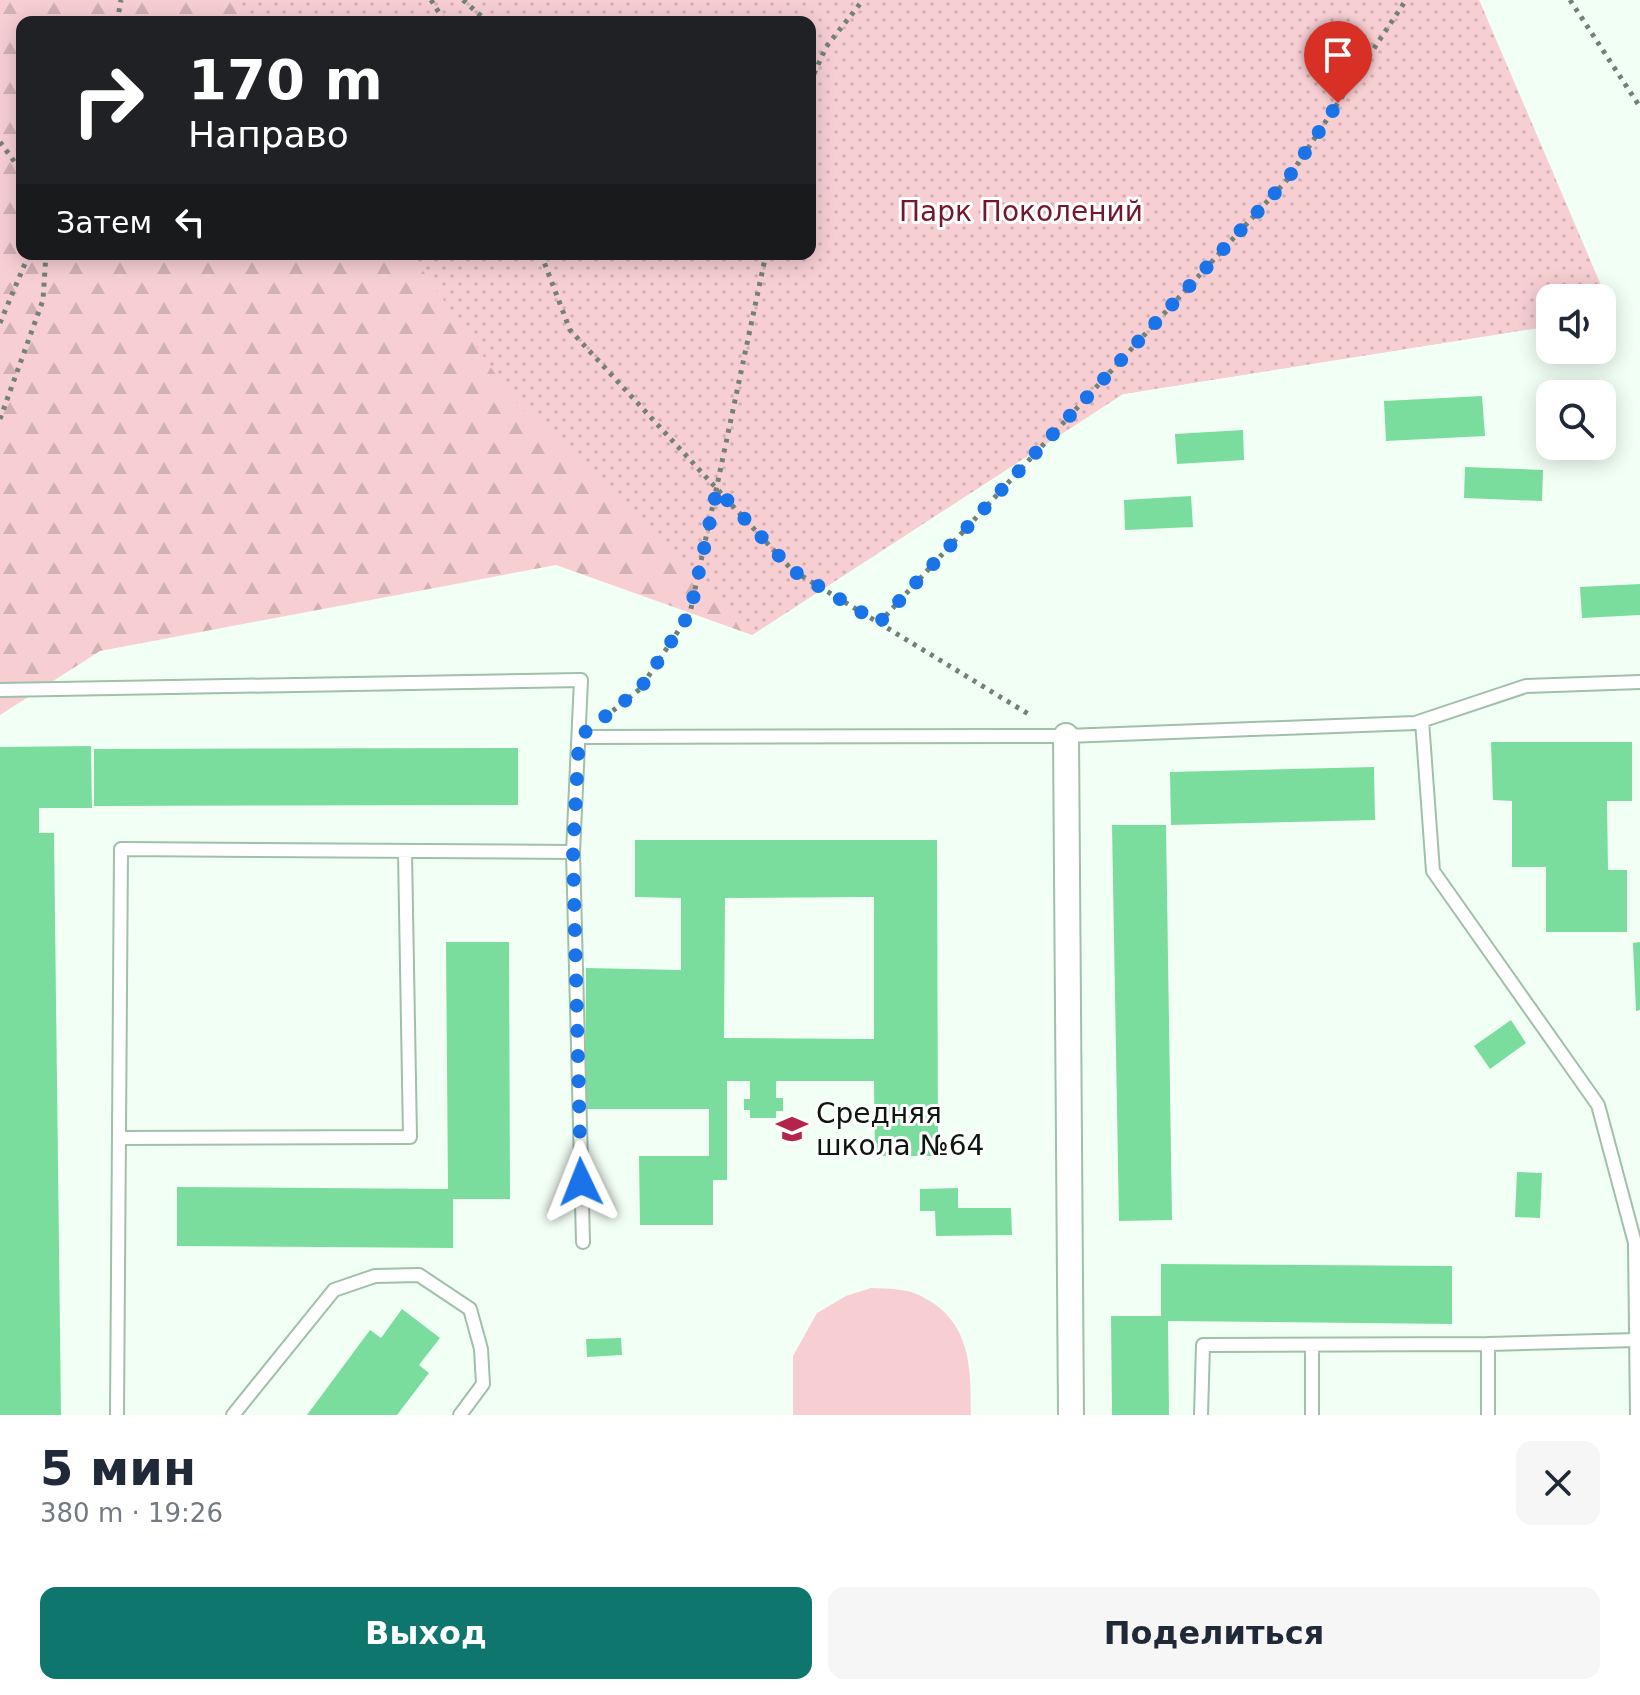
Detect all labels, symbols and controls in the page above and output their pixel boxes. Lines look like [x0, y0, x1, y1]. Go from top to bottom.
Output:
pin [1304, 21, 1372, 103]
icon: arrive [1316, 33, 1360, 77]
text: 170 m [188, 47, 383, 112]
icon: right [56, 48, 160, 152]
text: Направо [188, 114, 349, 155]
park label: Парк Поколений [899, 195, 1143, 228]
icon: left [168, 200, 212, 244]
text: Затем [56, 205, 152, 240]
map controls [1536, 284, 1616, 460]
button: sound [1536, 284, 1616, 364]
button: search [1536, 380, 1616, 460]
place label: Средняя школа №64 [816, 1097, 984, 1162]
school or university icon: Средняя школа №64 [775, 1112, 809, 1146]
position arrow [539, 1140, 623, 1224]
text: 5 мин [40, 1440, 196, 1496]
button: close [1516, 1441, 1600, 1525]
text: 380 m · 19:26 [40, 1498, 223, 1528]
button: Выход [40, 1587, 812, 1679]
button: Поделиться [828, 1587, 1600, 1679]

